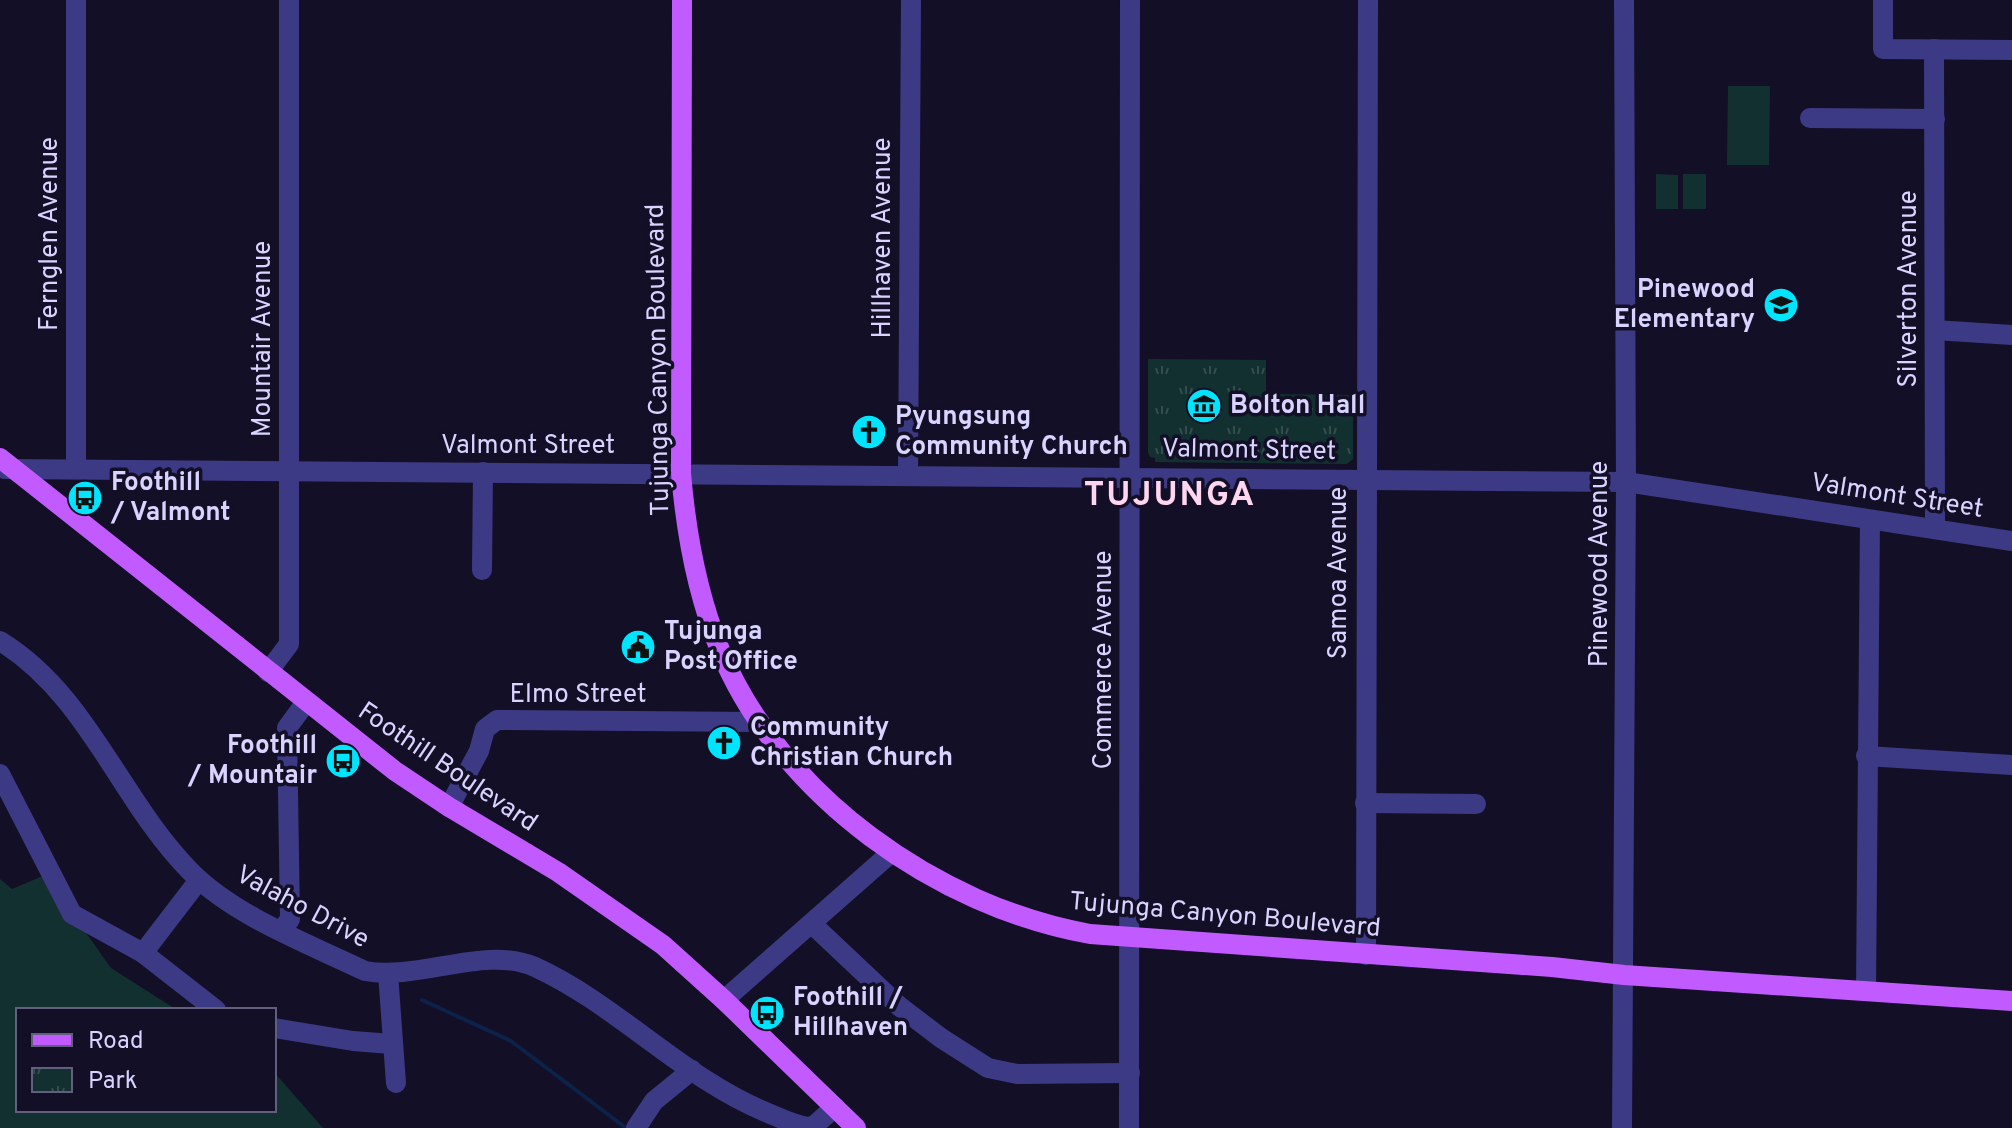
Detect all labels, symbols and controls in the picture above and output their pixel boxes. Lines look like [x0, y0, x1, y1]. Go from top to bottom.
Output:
street label: Fernglen Avenue [34, 137, 67, 331]
street label: Hillhaven Avenue [867, 138, 900, 338]
street label: Silverton Avenue [1893, 190, 1926, 388]
street label: Tujunga Canyon Boulevard [640, 203, 678, 517]
street label: Mountair Avenue [247, 241, 280, 437]
place label: Pinewood Elementary [1614, 274, 1755, 337]
school or university icon: Pinewood Elementary [1762, 286, 1800, 324]
museum icon: Bolton Hall [1185, 387, 1223, 425]
place label: Bolton Hall [1230, 390, 1365, 423]
place label: Pyungsung Community Church [895, 401, 1128, 464]
church icon: Pyungsung Community Church [850, 413, 888, 451]
street label: Valmont Street [441, 430, 615, 463]
street label: Valmont Street [1162, 433, 1336, 469]
street label: Pinewood Avenue [1584, 461, 1617, 667]
place label: Foothill / Valmont [110, 467, 230, 530]
street label: Valmont Street [1808, 467, 1986, 527]
district label: TUJUNGA [1084, 475, 1256, 518]
bus stop icon: Foothill / Valmont [66, 479, 104, 517]
street label: Samoa Avenue [1323, 487, 1356, 659]
street label: Commerce Avenue [1088, 551, 1121, 770]
place label: Tujunga Post Office [664, 616, 798, 679]
public building icon: Tujunga Post Office [619, 628, 657, 666]
street label: Elmo Street [510, 679, 647, 712]
street label: Foothill Boulevard [351, 696, 543, 840]
place label: Community Christian Church [750, 712, 953, 775]
church icon: Community Christian Church [705, 724, 743, 762]
place label: Foothill / Mountair [187, 730, 317, 793]
bus stop icon: Foothill / Mountair [324, 742, 362, 780]
street label: Valaho Drive [230, 859, 374, 957]
street label: Tujunga Canyon Boulevard [1068, 886, 1382, 946]
place label: Foothill / Hillhaven [793, 982, 908, 1045]
bus stop icon: Foothill / Hillhaven [748, 994, 786, 1032]
legend [16, 1008, 276, 1112]
text: Road [88, 1027, 144, 1057]
text: Park [88, 1067, 138, 1097]

